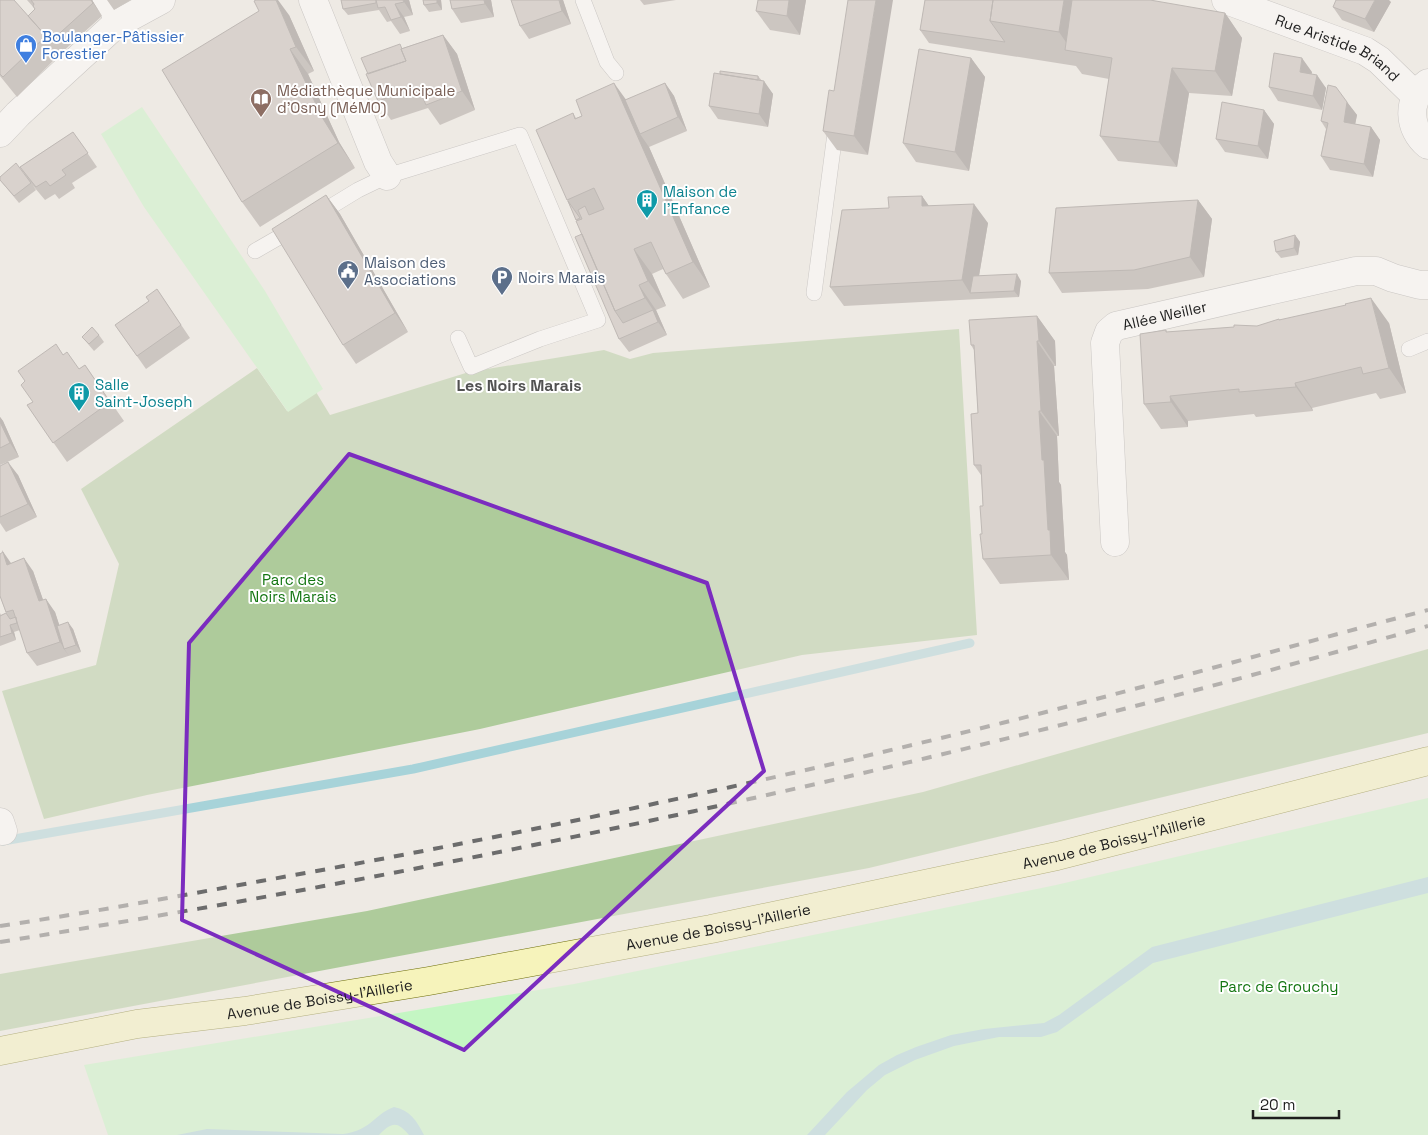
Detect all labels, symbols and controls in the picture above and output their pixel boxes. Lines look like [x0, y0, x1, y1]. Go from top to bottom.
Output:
street label: Rue Aristide Briand [1273, 9, 1404, 85]
place label: Boulanger-Pâtissier Forestier [42, 27, 184, 63]
shop icon: Boulanger-Pâtissier Forestier [14, 33, 38, 64]
place label: Médiathèque Municipale d'Osny (MéMO) [277, 81, 456, 118]
library icon: Médiathèque Municipale d'Osny (MéMO) [249, 87, 273, 118]
place label: Maison de l'Enfance [663, 182, 737, 218]
building icon: Maison de l'Enfance [635, 188, 659, 219]
place label: Maison des Associations [364, 253, 456, 289]
public building icon: Maison des Associations [336, 259, 360, 290]
parking icon: Noirs Marais [490, 265, 514, 296]
place label: Noirs Marais [518, 268, 605, 287]
street label: Allée Weiller [1121, 296, 1209, 334]
place label: Salle Saint-Joseph [95, 375, 192, 411]
district label: Les Noirs Marais [456, 375, 582, 396]
building icon: Salle Saint-Joseph [67, 381, 91, 412]
park label: Parc des Noirs Marais [249, 570, 337, 606]
street label: Avenue de Boissy-l'Aillerie [1021, 809, 1207, 873]
street label: Avenue de Boissy-l'Aillerie [624, 899, 812, 954]
street label: Avenue de Boissy-l'Aillerie [226, 974, 414, 1023]
park label: Parc de Grouchy [1219, 977, 1339, 996]
scale bar [1253, 1088, 1339, 1120]
text: 20 m [1260, 1095, 1295, 1114]

